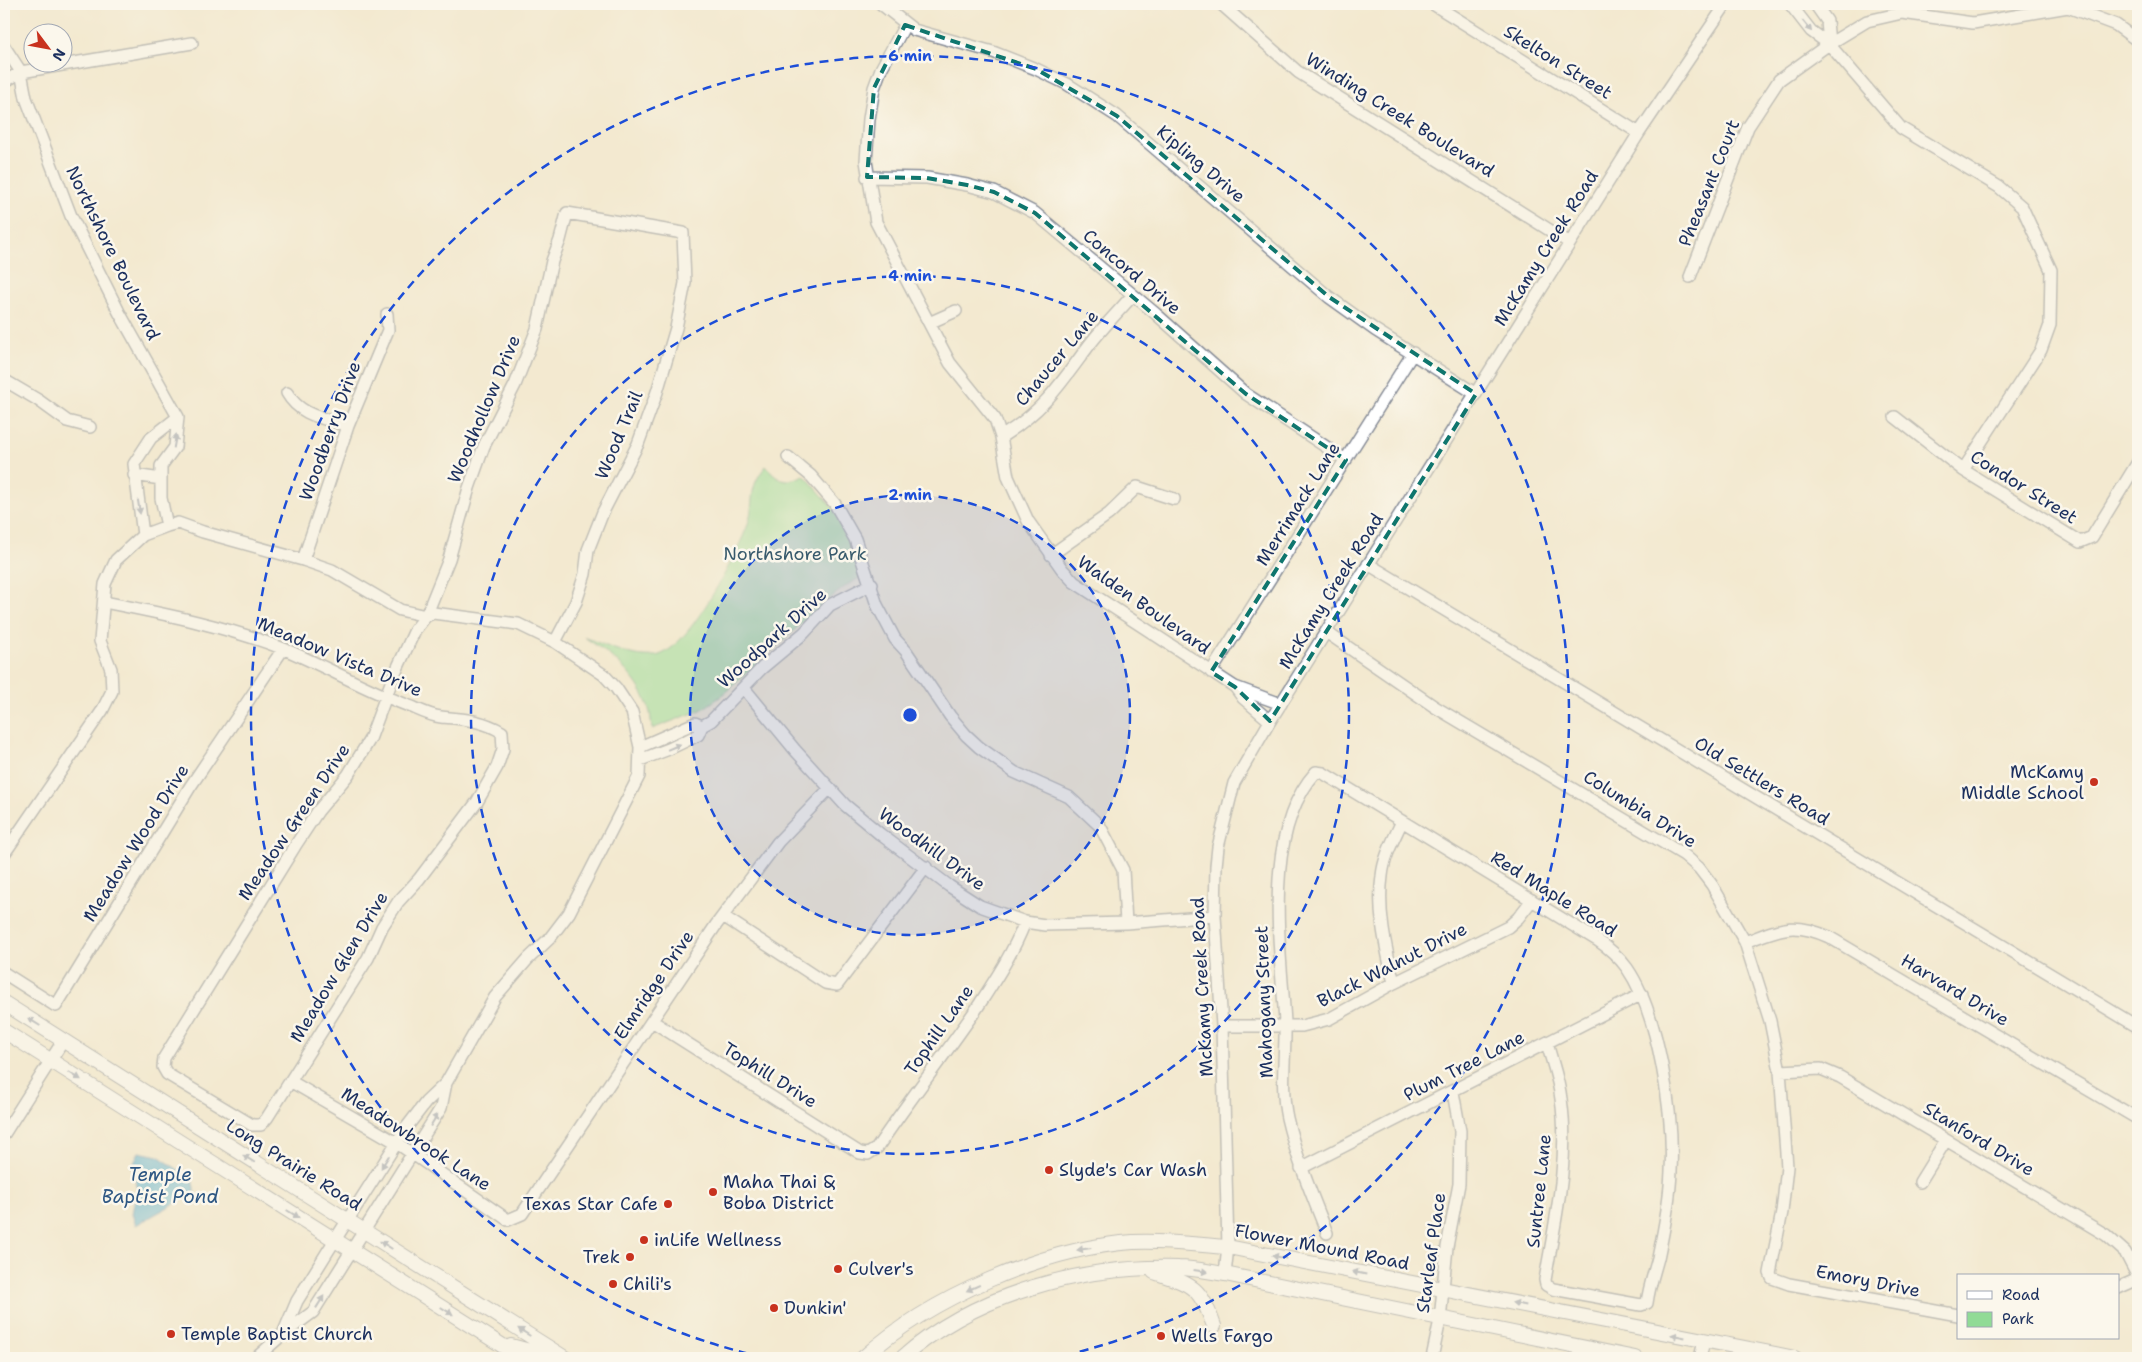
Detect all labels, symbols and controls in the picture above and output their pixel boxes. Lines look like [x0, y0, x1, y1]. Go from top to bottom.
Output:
street label: Skelton Street [1499, 19, 1617, 105]
one-way arrow [1802, 19, 1813, 32]
north arrow [22, 22, 72, 72]
text: N [48, 45, 70, 64]
text: 6 min [888, 46, 932, 66]
street label: Winding Creek Boulevard [1301, 47, 1499, 183]
street label: Pheasant Court [1673, 116, 1745, 250]
street label: Kipling Drive [1152, 120, 1250, 208]
street label: Northshore Boulevard [60, 162, 166, 344]
street label: McKamy Creek Road [1488, 165, 1604, 331]
street label: Concord Drive [1078, 224, 1186, 320]
text: 4 min [888, 266, 932, 286]
street label: Chaucer Lane [1010, 305, 1104, 411]
street label: Woodhollow Drive [442, 331, 526, 487]
street label: Woodberry Drive [294, 358, 366, 504]
street label: Wood Trail [590, 386, 649, 483]
one-way arrow [171, 432, 179, 448]
street label: Merrimack Lane [1250, 438, 1346, 570]
street label: Condor Street [1966, 445, 2082, 530]
text: 2 min [888, 485, 932, 505]
one-way arrow [135, 500, 143, 516]
street label: McKamy Creek Road [1273, 508, 1389, 674]
park label: Northshore Park [723, 542, 867, 566]
street label: Walden Boulevard [1073, 550, 1215, 660]
street label: Woodpark Drive [712, 582, 832, 694]
street label: Meadow Vista Drive [254, 612, 426, 702]
centre of rings [901, 706, 919, 724]
street label: Old Settlers Road [1690, 731, 1834, 831]
street label: Meadow Green Drive [233, 739, 355, 905]
one-way arrow [667, 743, 682, 751]
street label: Meadow Wood Drive [78, 759, 194, 927]
place label: McKamy Middle School [1961, 760, 2085, 805]
street label: Columbia Drive [1579, 765, 1701, 853]
marker: McKamy Middle School [2088, 776, 2100, 788]
street label: Woodhill Drive [874, 802, 990, 896]
street label: Red Maple Road [1486, 845, 1622, 943]
street label: Meadow Glen Drive [284, 887, 394, 1047]
street label: McKamy Creek Road [1185, 897, 1219, 1077]
street label: Black Walnut Drive [1313, 917, 1471, 1013]
street label: Mahogany Street [1249, 925, 1279, 1079]
street label: Elmridge Drive [609, 926, 699, 1044]
street label: Harvard Drive [1897, 948, 2013, 1032]
street label: Tophill Lane [899, 980, 979, 1080]
one-way arrow [27, 1018, 40, 1027]
street label: Plum Tree Lane [1399, 1025, 1529, 1107]
street label: Tophill Drive [718, 1036, 822, 1114]
one-way arrow [68, 1071, 81, 1081]
street label: Meadowbrook Lane [337, 1082, 495, 1196]
street label: Stanford Drive [1919, 1096, 2039, 1182]
street label: Long Prairie Road [222, 1114, 366, 1216]
one-way arrow [430, 1114, 439, 1127]
street label: Suntree Lane [1521, 1133, 1557, 1249]
one-way arrow [243, 1154, 256, 1163]
one-way arrow [380, 1156, 389, 1169]
place label: Slyde's Car Wash [1059, 1158, 1207, 1182]
water label: Temple Baptist Pond [101, 1162, 219, 1209]
marker: Slyde's Car Wash [1043, 1164, 1055, 1176]
place label: Maha Thai & Boba District [723, 1170, 836, 1215]
marker: Maha Thai & Boba District [707, 1186, 719, 1198]
street label: Starleaf Place [1411, 1191, 1451, 1315]
place label: Texas Star Cafe [523, 1192, 658, 1216]
marker: Texas Star Cafe [662, 1198, 674, 1210]
one-way arrow [287, 1209, 300, 1218]
street label: Flower Mound Road [1233, 1218, 1411, 1276]
place label: inLife Wellness [654, 1228, 782, 1252]
marker: inLife Wellness [638, 1234, 650, 1246]
one-way arrow [380, 1241, 393, 1250]
place label: Trek [583, 1245, 620, 1269]
one-way arrow [1076, 1245, 1092, 1253]
marker: Trek [624, 1251, 636, 1263]
one-way arrow [1271, 1253, 1286, 1261]
place label: Culver's [848, 1257, 914, 1281]
street label: Emory Drive [1814, 1259, 1922, 1303]
marker: Culver's [832, 1263, 844, 1275]
one-way arrow [1193, 1267, 1209, 1275]
one-way arrow [1352, 1269, 1367, 1277]
place label: Chili's [623, 1272, 672, 1296]
legend [1957, 1274, 2120, 1340]
marker: Chili's [607, 1278, 619, 1290]
one-way arrow [966, 1285, 980, 1293]
text: Road [2002, 1285, 2040, 1305]
one-way arrow [315, 1295, 324, 1309]
place label: Dunkin' [784, 1296, 847, 1320]
one-way arrow [1510, 1300, 1526, 1308]
marker: Dunkin' [768, 1302, 780, 1314]
one-way arrow [440, 1306, 453, 1316]
text: Park [2002, 1309, 2034, 1329]
place label: Temple Baptist Church [181, 1322, 373, 1346]
place label: Wells Fargo [1171, 1324, 1273, 1348]
marker: Temple Baptist Church [165, 1328, 177, 1340]
one-way arrow [517, 1328, 530, 1337]
marker: Wells Fargo [1155, 1330, 1167, 1342]
one-way arrow [1670, 1332, 1686, 1340]

